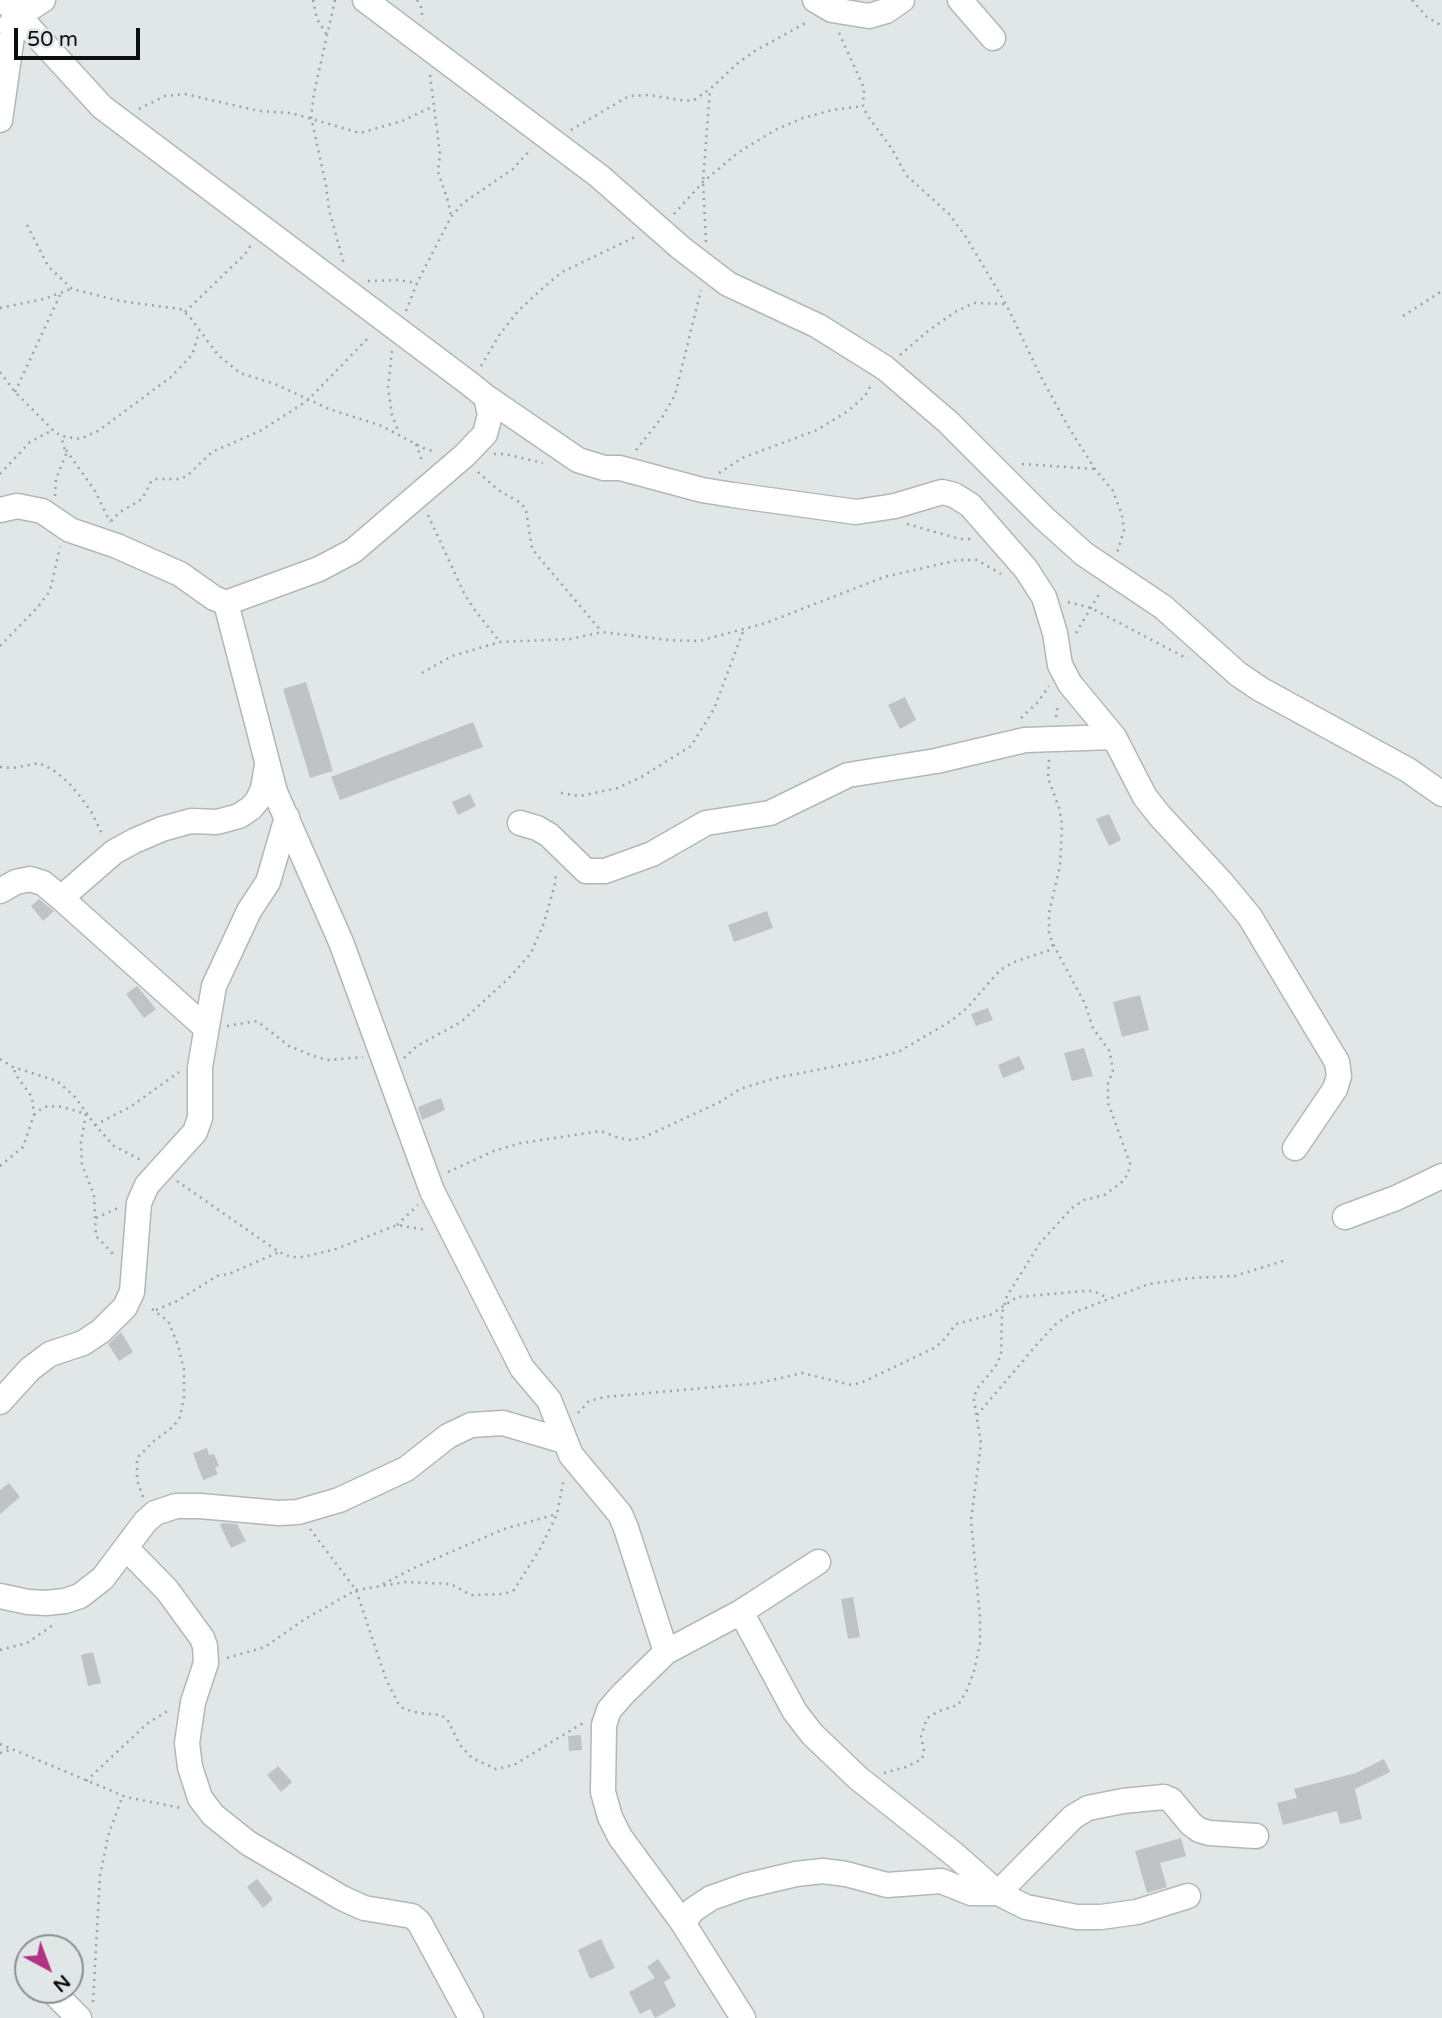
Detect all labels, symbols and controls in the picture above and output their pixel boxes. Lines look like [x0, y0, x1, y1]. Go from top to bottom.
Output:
scale bar [18, 14, 144, 58]
text: 50 m [27, 27, 78, 52]
north arrow [14, 1934, 84, 2004]
text: N [48, 1970, 74, 1997]

